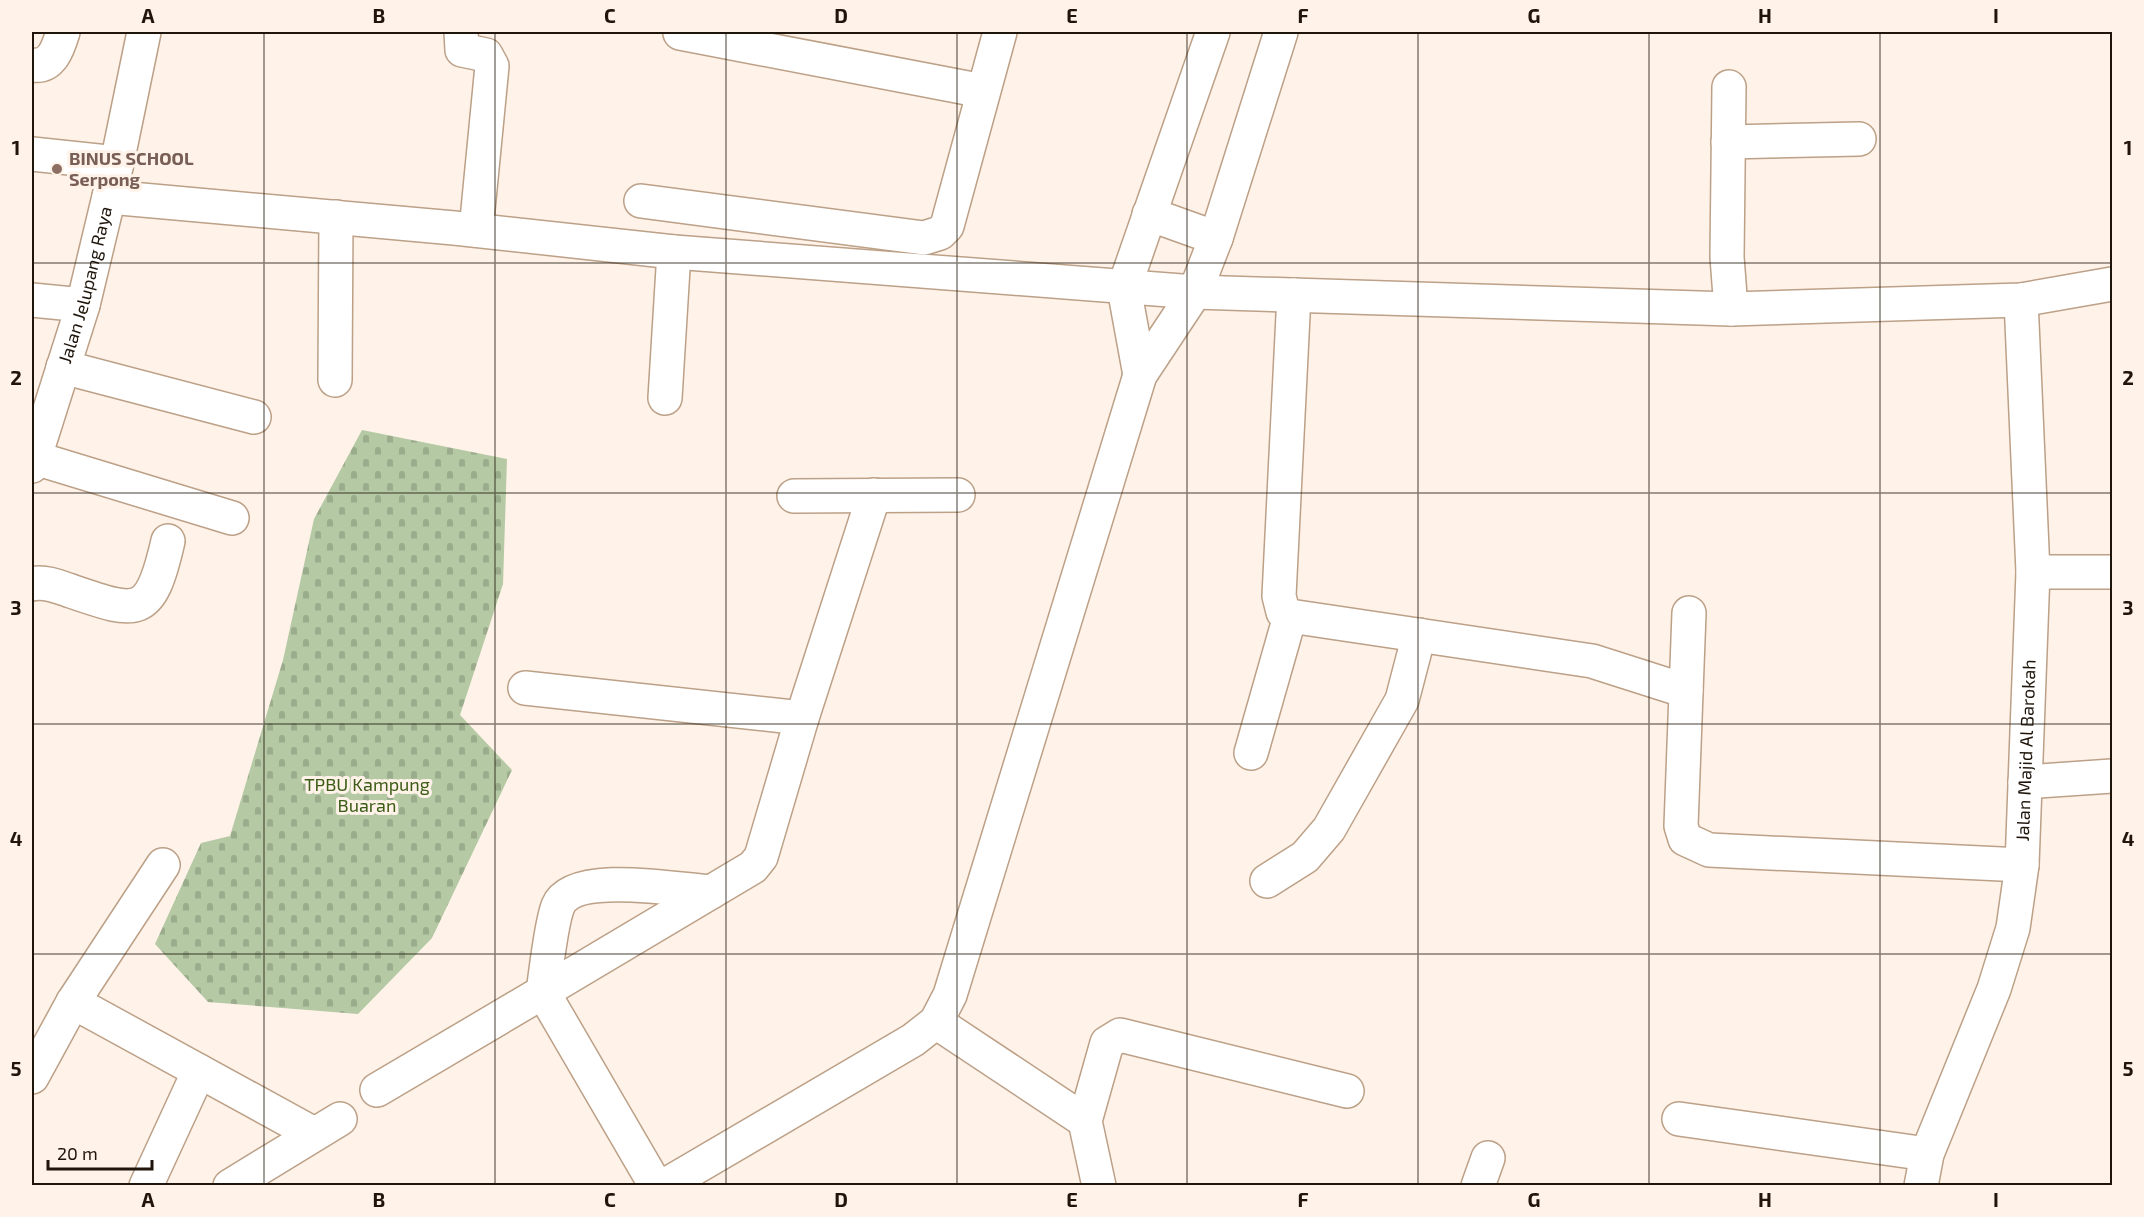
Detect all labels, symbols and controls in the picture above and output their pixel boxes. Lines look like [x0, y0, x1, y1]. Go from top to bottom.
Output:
text: A [141, 3, 155, 27]
text: B [373, 3, 385, 27]
text: C [604, 3, 616, 27]
text: D [834, 3, 848, 27]
text: E [1066, 3, 1078, 27]
text: F [1297, 3, 1309, 27]
text: G [1528, 3, 1540, 27]
text: H [1758, 3, 1772, 27]
text: I [1993, 3, 1999, 27]
text: 1 [12, 135, 20, 159]
text: 1 [2124, 135, 2132, 159]
place label: BINUS SCHOOL Serpong [69, 147, 194, 190]
marker: BINUS SCHOOL Serpong [50, 162, 64, 176]
street label: Jalan Jelupang Raya [53, 204, 116, 366]
text: 2 [10, 365, 22, 389]
text: 2 [2122, 365, 2134, 389]
text: 3 [10, 595, 22, 619]
text: 3 [2122, 595, 2134, 619]
street label: Jalan Majid Al Barokah [2011, 659, 2040, 842]
park label: TPBU Kampung Buaran [304, 773, 430, 816]
text: 4 [10, 826, 23, 850]
text: 4 [2122, 826, 2135, 850]
text: 5 [10, 1056, 22, 1080]
text: 5 [2122, 1056, 2134, 1080]
scale bar [48, 1133, 152, 1171]
text: 20 m [57, 1142, 98, 1164]
text: A [141, 1187, 155, 1211]
text: B [373, 1187, 385, 1211]
text: C [604, 1187, 616, 1211]
text: D [834, 1187, 848, 1211]
text: E [1066, 1187, 1078, 1211]
text: F [1297, 1187, 1309, 1211]
text: G [1528, 1187, 1540, 1211]
text: H [1758, 1187, 1772, 1211]
text: I [1993, 1187, 1999, 1211]

